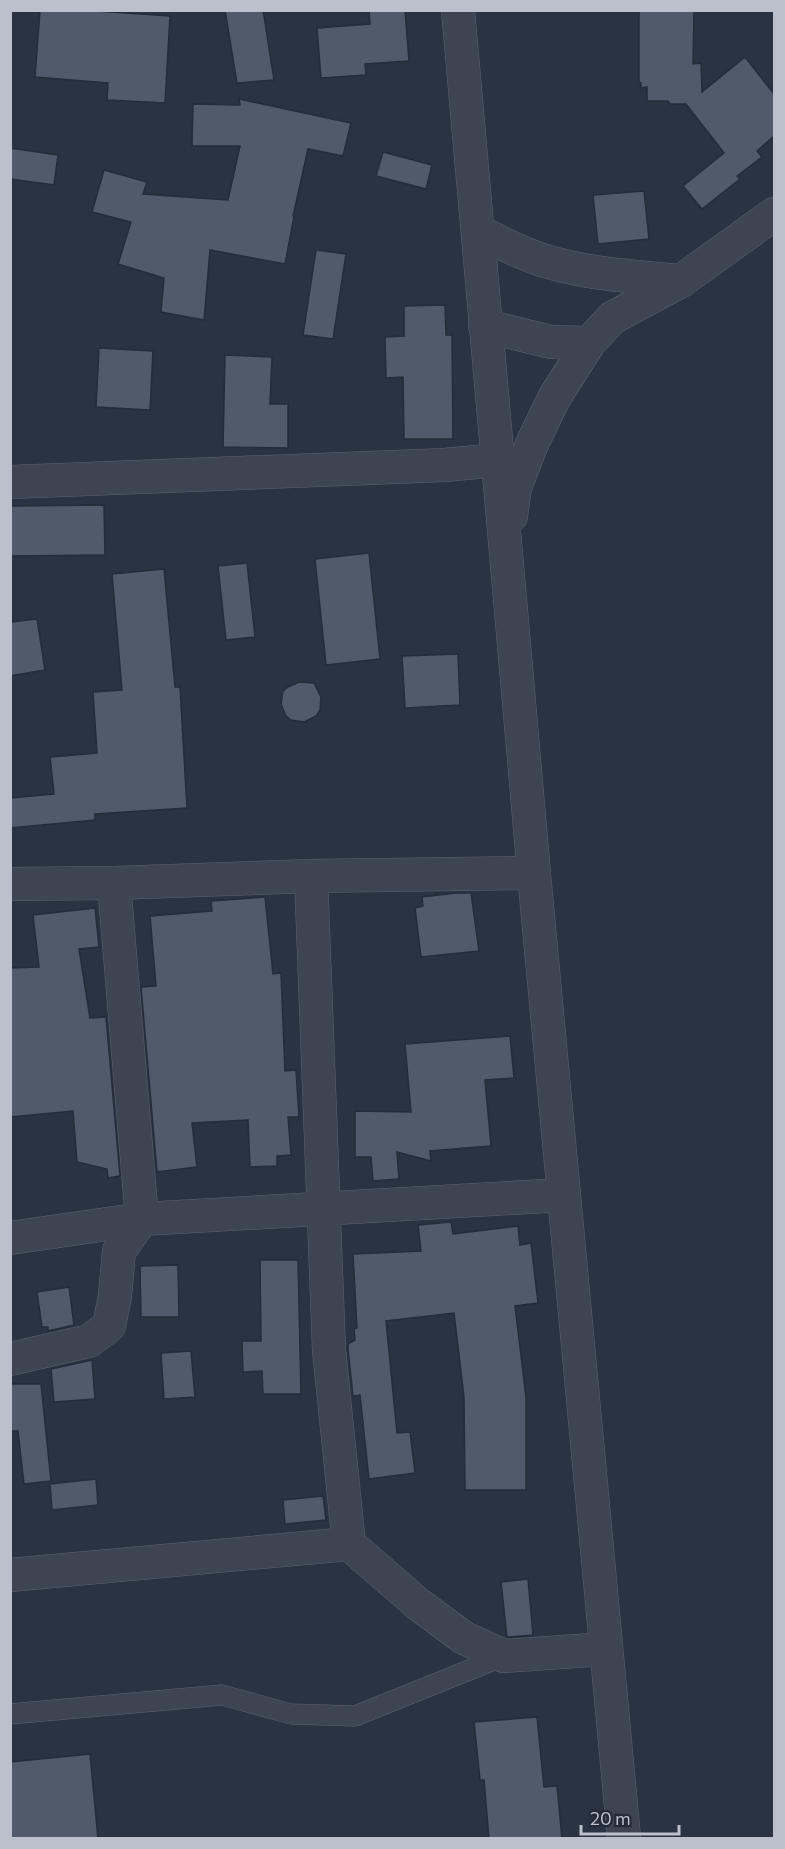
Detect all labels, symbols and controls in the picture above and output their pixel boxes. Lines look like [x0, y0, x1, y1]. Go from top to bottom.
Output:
scale bar [581, 1798, 678, 1836]
text: 20 m [590, 1807, 631, 1829]

